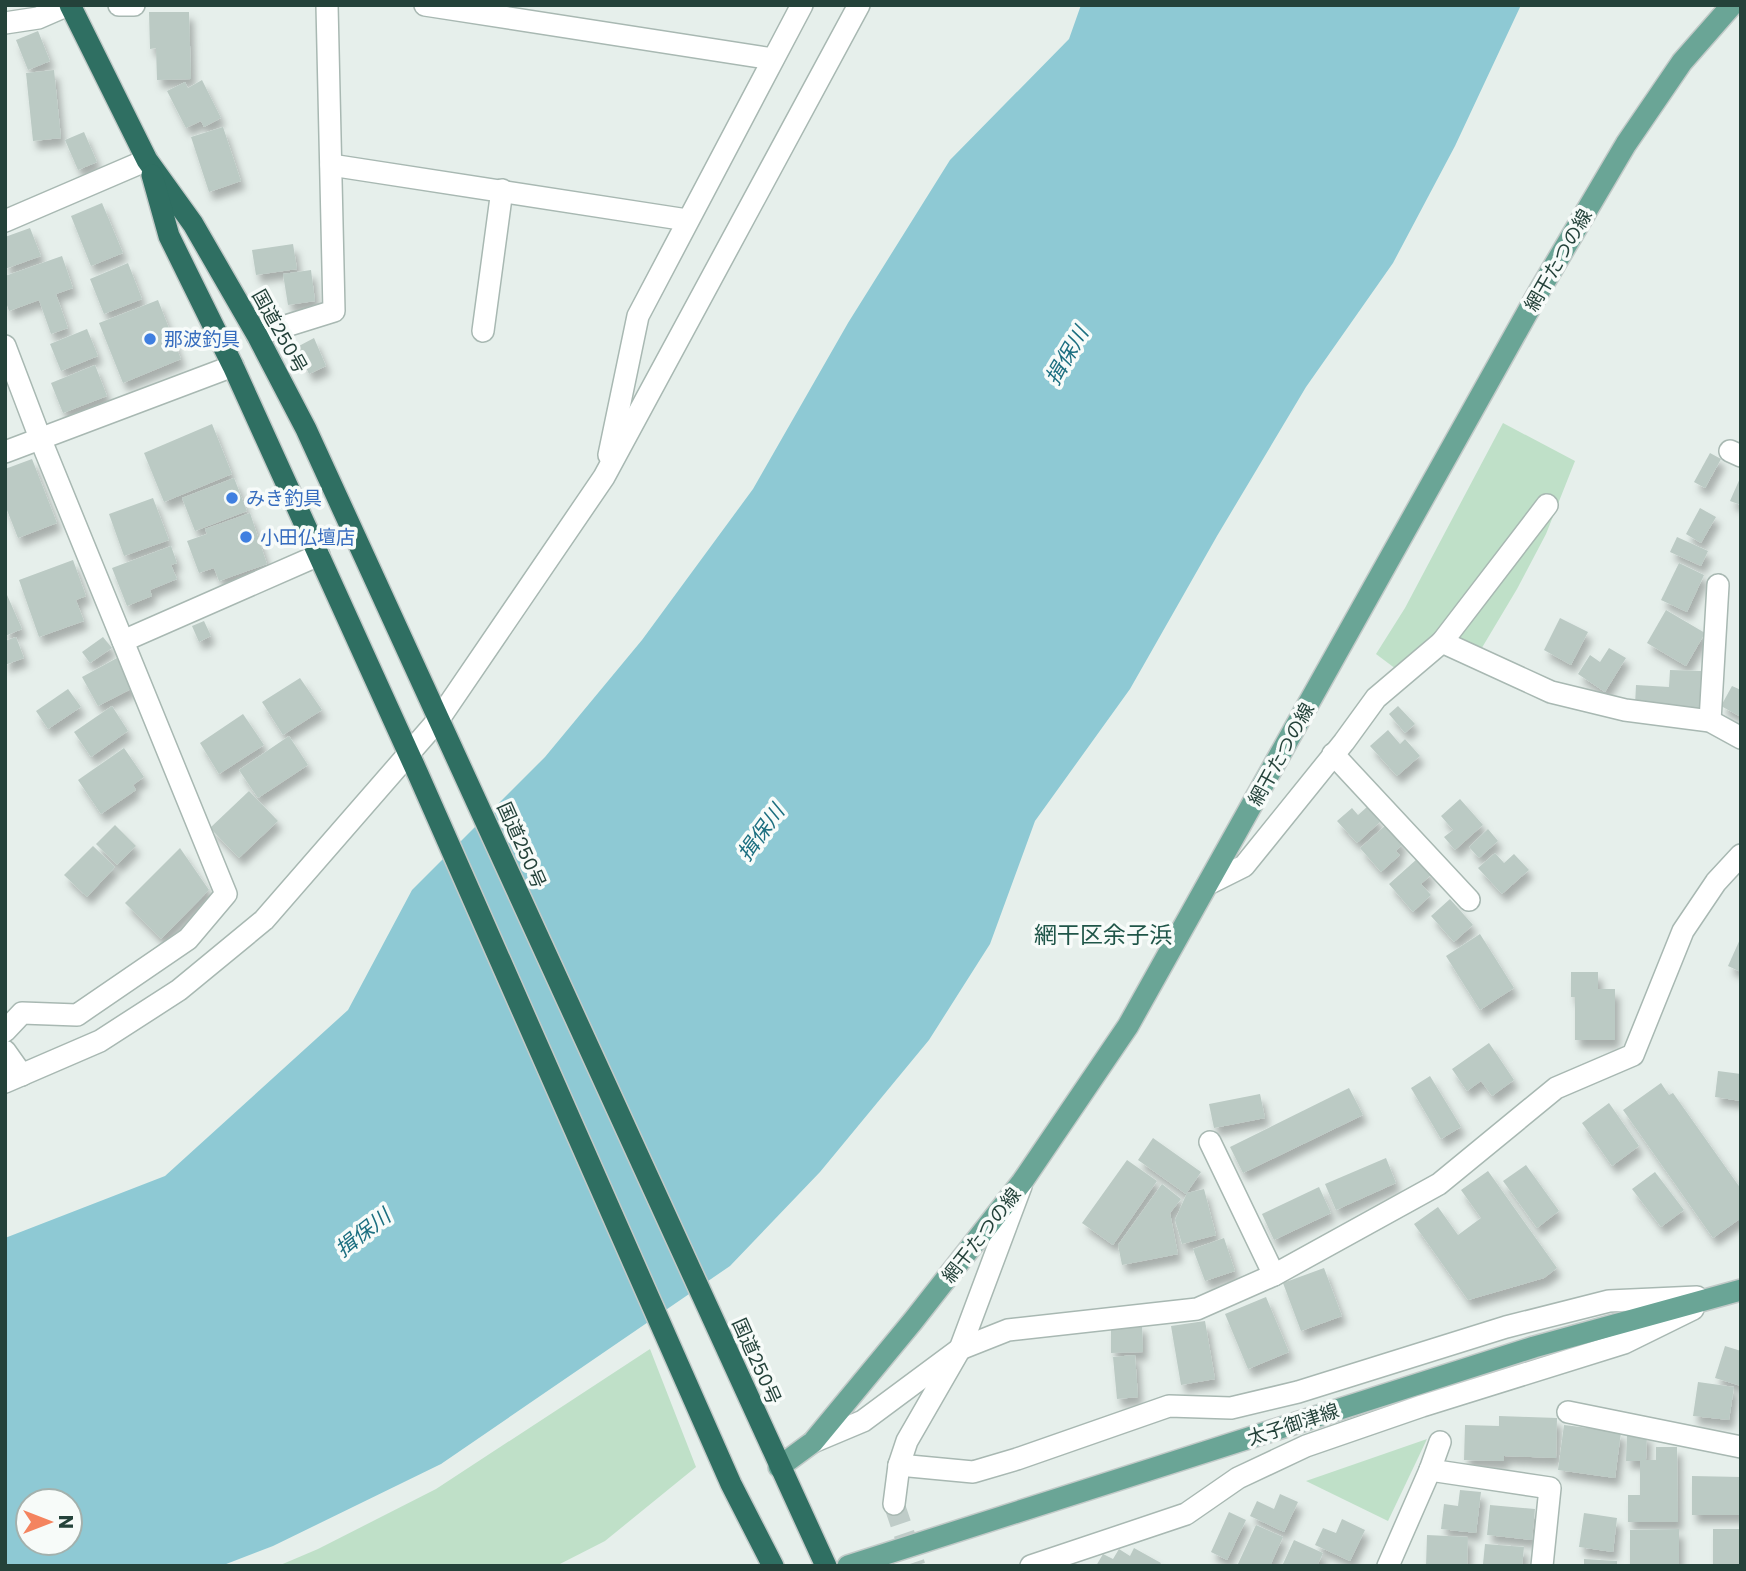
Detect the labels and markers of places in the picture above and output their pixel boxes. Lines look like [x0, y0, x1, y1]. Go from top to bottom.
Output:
place label: 那波釣具 [164, 326, 240, 353]
marker: 那波釣具 [142, 331, 158, 347]
place label: みき釣具 [246, 485, 322, 512]
marker: みき釣具 [224, 490, 240, 506]
place label: 小田仏壇店 [260, 524, 355, 551]
marker: 小田仏壇店 [238, 529, 254, 545]

